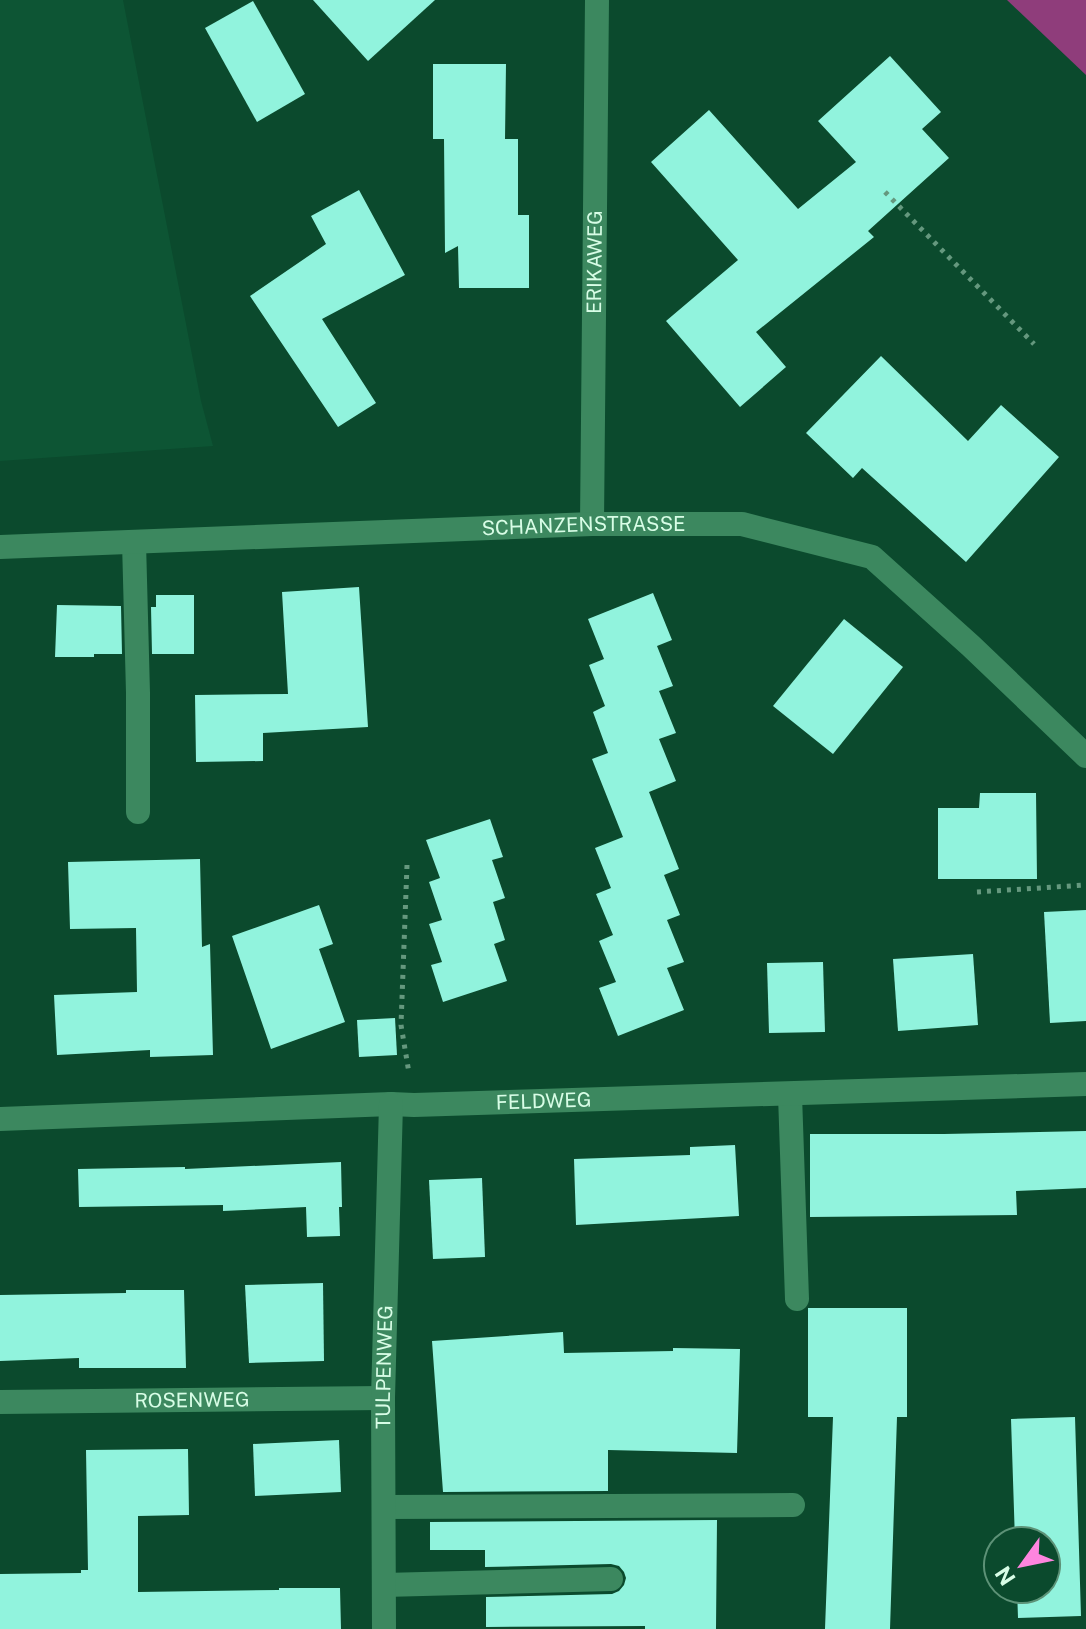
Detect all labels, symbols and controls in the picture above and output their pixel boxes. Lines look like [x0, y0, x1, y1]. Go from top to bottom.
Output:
street label: ERIKAWEG [582, 210, 607, 314]
street label: SCHANZENSTRASSE [481, 512, 685, 540]
street label: FELDWEG [496, 1087, 592, 1114]
street label: TULPENWEG [371, 1305, 398, 1429]
street label: ROSENWEG [134, 1387, 250, 1413]
north arrow [982, 1525, 1062, 1605]
text: N [990, 1562, 1021, 1590]

